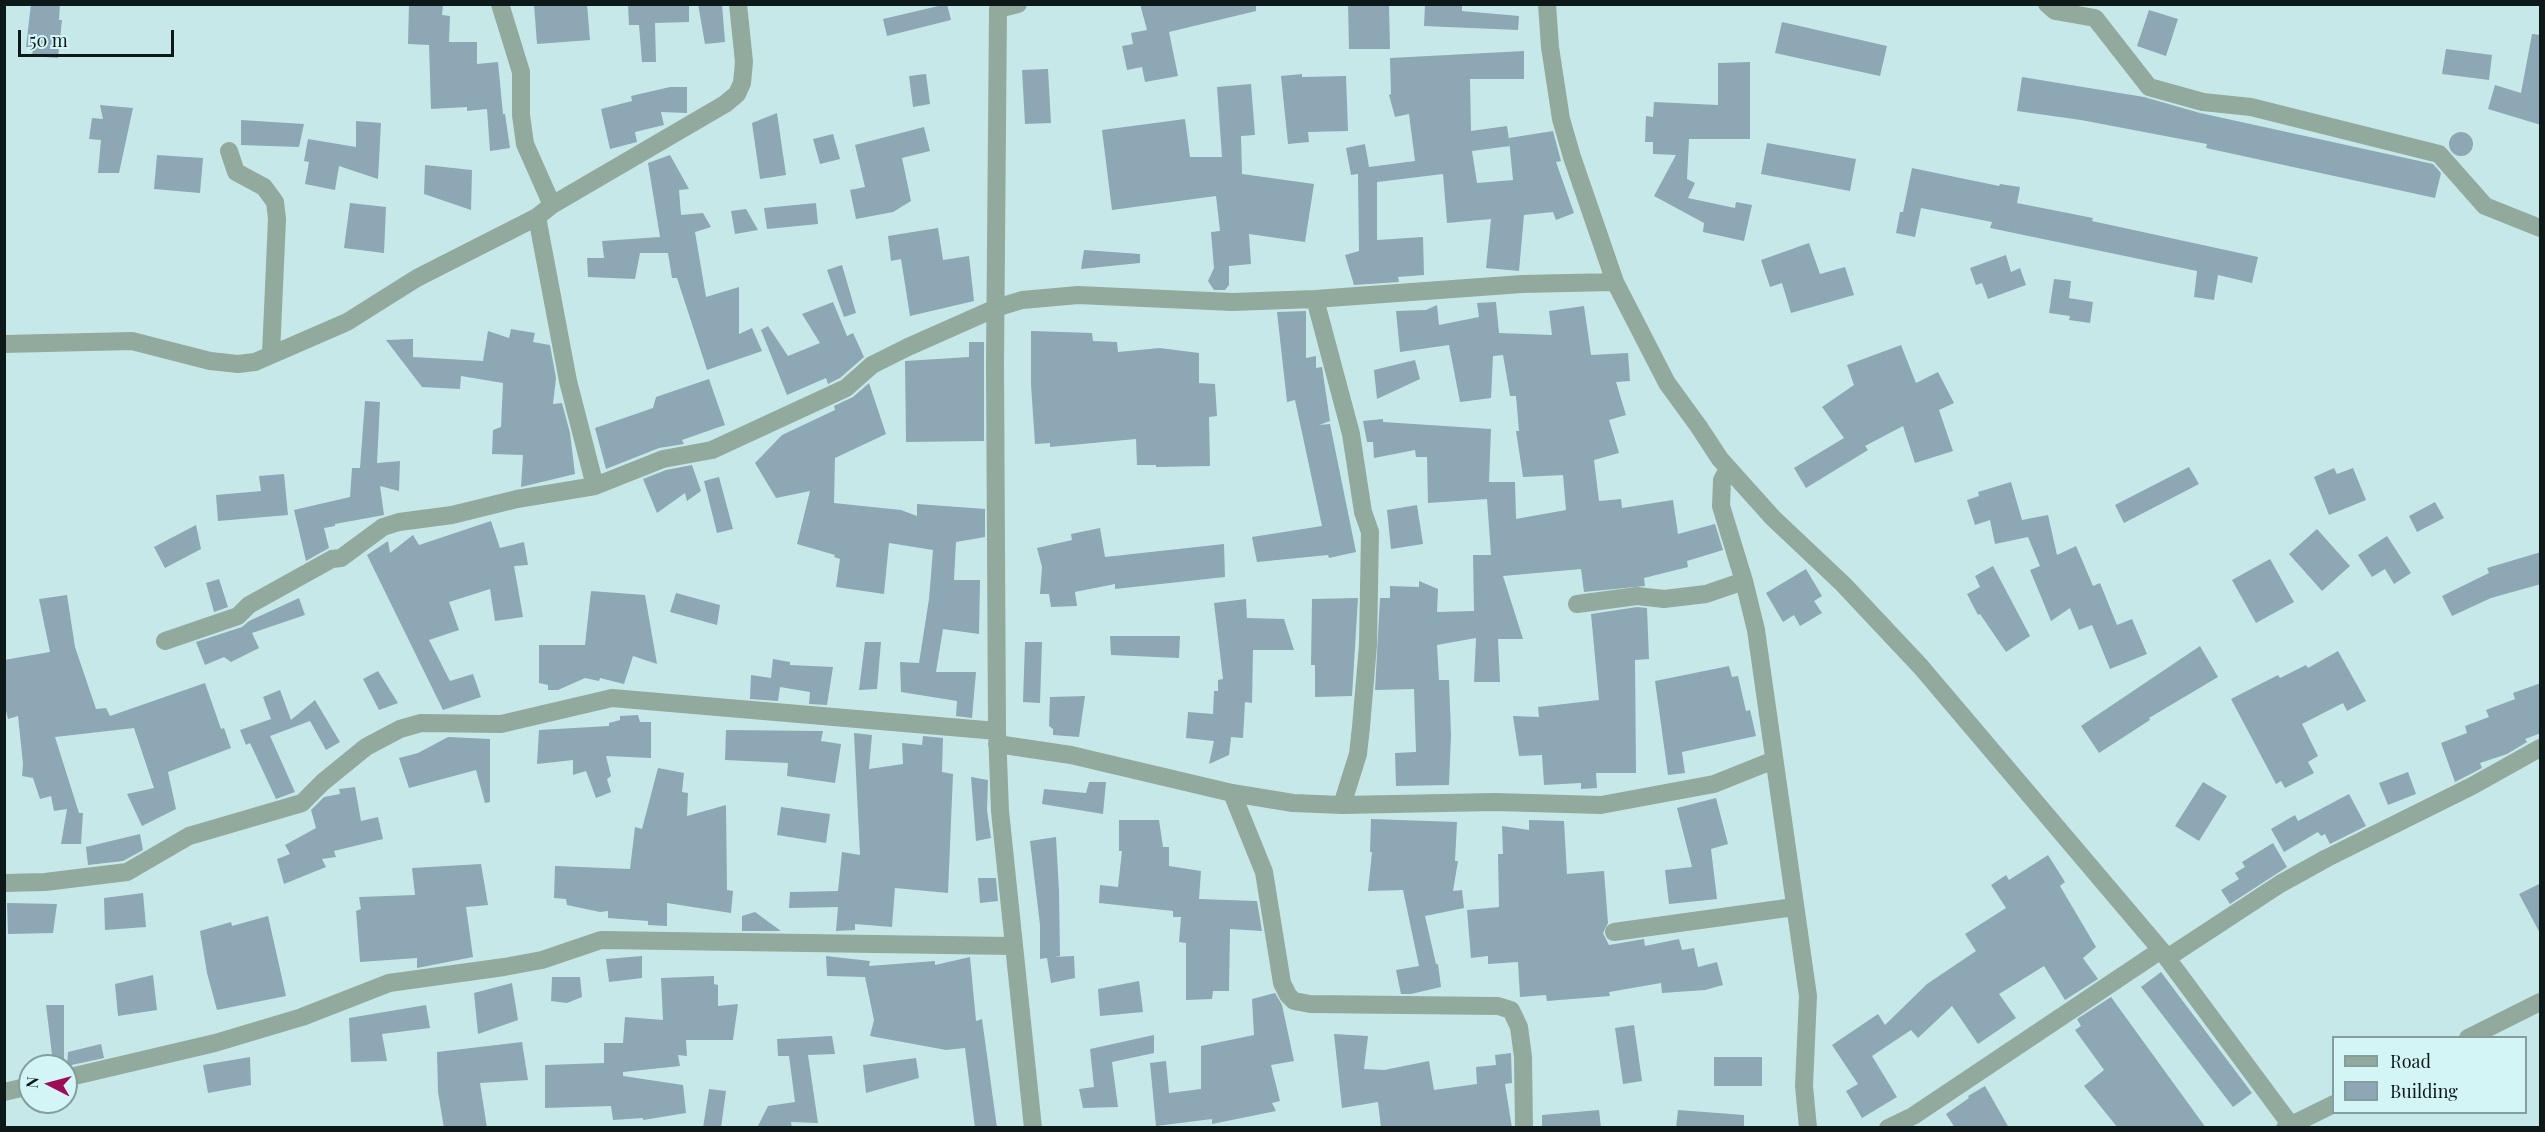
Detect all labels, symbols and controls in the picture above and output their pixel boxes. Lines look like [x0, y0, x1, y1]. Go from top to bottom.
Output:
scale bar [21, 18, 177, 56]
text: 50 m [29, 28, 68, 52]
legend [2332, 1036, 2527, 1114]
text: Road [2390, 1049, 2431, 1073]
north arrow [18, 1054, 78, 1114]
text: N [21, 1075, 43, 1089]
text: Building [2390, 1079, 2458, 1103]

